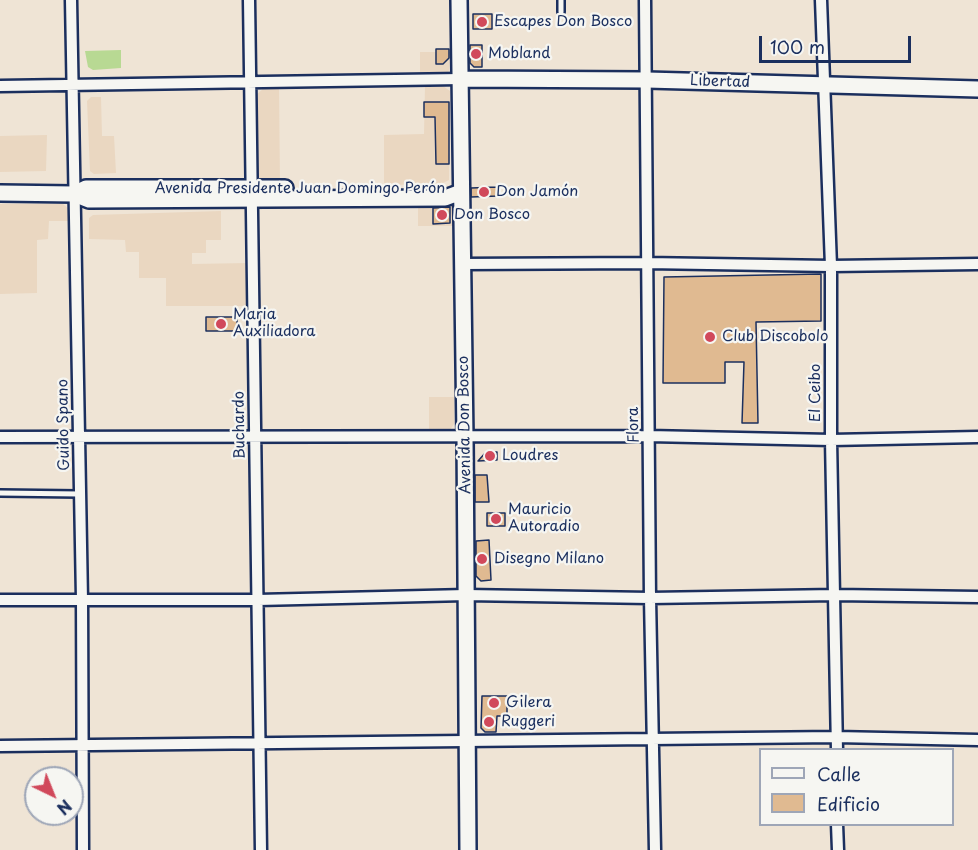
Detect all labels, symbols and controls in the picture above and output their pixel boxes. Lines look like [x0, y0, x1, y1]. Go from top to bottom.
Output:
place label: Escapes Don Bosco [494, 13, 632, 31]
marker: Escapes Don Bosco [475, 15, 489, 29]
scale bar [762, 24, 914, 62]
text: 100 m [770, 33, 825, 60]
place label: Mobland [488, 45, 550, 63]
marker: Mobland [469, 47, 483, 61]
street label: Libertad [690, 72, 750, 92]
street label: Avenida Presidente Juan Domingo Perón [155, 180, 445, 198]
place label: Don Jamón [496, 183, 578, 201]
marker: Don Jamón [477, 185, 491, 199]
place label: Don Bosco [454, 206, 530, 224]
marker: Don Bosco [435, 208, 449, 222]
place label: Maria Auxiliadora [233, 306, 316, 341]
marker: Maria Auxiliadora [214, 317, 228, 331]
place label: Club Discobolo [722, 328, 828, 346]
marker: Club Discobolo [703, 330, 717, 344]
street label: Avenida Don Bosco [455, 356, 475, 494]
street label: El Ceibo [807, 364, 825, 422]
street label: Guido Spano [54, 379, 74, 471]
street label: Buchardo [230, 391, 250, 459]
street label: Flora [625, 407, 643, 443]
place label: Loudres [502, 447, 558, 465]
marker: Loudres [483, 449, 497, 463]
place label: Mauricio Autoradio [508, 501, 580, 536]
marker: Mauricio Autoradio [489, 512, 503, 526]
place label: Disegno Milano [494, 550, 604, 568]
marker: Disegno Milano [475, 552, 489, 566]
place label: Gilera [506, 694, 551, 712]
marker: Gilera [487, 696, 501, 710]
place label: Ruggeri [501, 713, 555, 731]
marker: Ruggeri [482, 715, 496, 729]
legend [759, 748, 954, 826]
text: Calle [817, 760, 861, 787]
north arrow [24, 766, 84, 826]
text: Edificio [817, 790, 880, 817]
text: N [52, 795, 78, 821]

